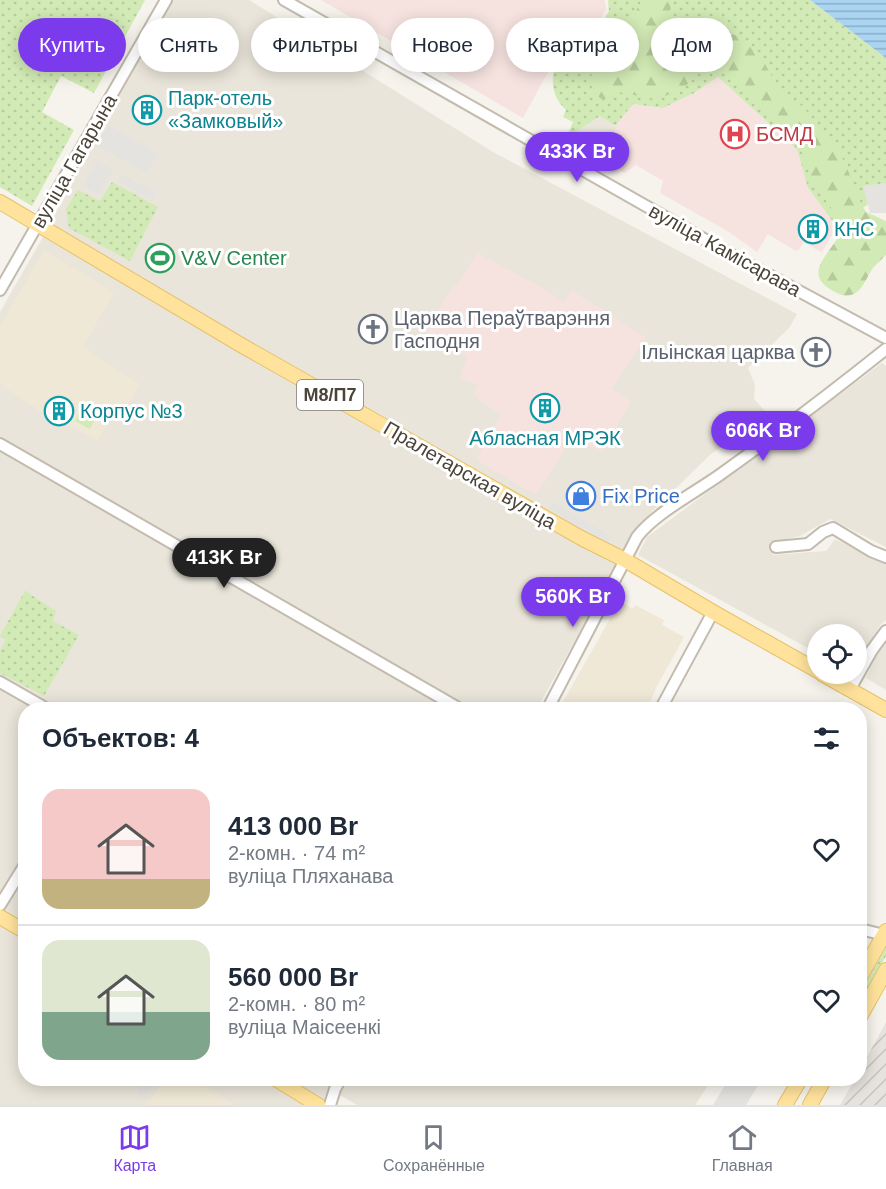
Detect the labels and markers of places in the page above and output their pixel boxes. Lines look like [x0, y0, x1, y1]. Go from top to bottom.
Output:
place label: Парк-отель «Замковый» [168, 87, 283, 132]
building icon: Парк-отель «Замковый» [131, 94, 163, 126]
hospital icon: БСМД [719, 118, 751, 150]
place label: БСМД [756, 123, 814, 145]
pin: 433K Br [522, 132, 632, 183]
building icon: КНС [797, 213, 829, 245]
place label: КНС [834, 218, 875, 240]
sports icon: V&V Center [144, 242, 176, 274]
place label: V&V Center [181, 247, 287, 269]
place label: Царква Пераўтварэння Гасподня [394, 307, 610, 352]
church icon: Царква Пераўтварэння Гасподня [357, 313, 389, 345]
church icon: Ільінская царква [800, 336, 832, 368]
place label: Ільінская царква [641, 341, 796, 363]
building icon: Абласная МРЭК [529, 392, 561, 424]
building icon: Корпус №3 [43, 395, 75, 427]
place label: Корпус №3 [80, 400, 183, 422]
pin: 606K Br [708, 411, 818, 462]
place label: Абласная МРЭК [469, 427, 621, 449]
shop icon: Fix Price [565, 480, 597, 512]
place label: Fix Price [602, 485, 680, 507]
pin: 413K Br [169, 538, 279, 589]
pin: 560K Br [518, 577, 628, 628]

